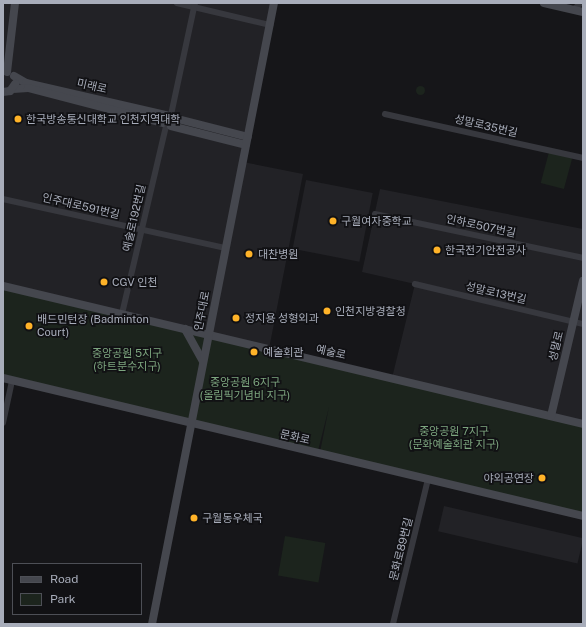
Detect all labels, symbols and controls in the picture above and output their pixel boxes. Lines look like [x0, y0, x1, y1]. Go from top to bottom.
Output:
street label: 미래로 [76, 76, 108, 96]
place label: 한국방송통신대학교 인천지역대학 [26, 112, 180, 126]
street label: 성말로35번길 [453, 112, 519, 140]
marker: 한국방송통신대학교 인천지역대학 [13, 114, 23, 124]
street label: 예술로192번길 [120, 183, 148, 253]
street label: 인주대로591번길 [41, 191, 121, 221]
street label: 인하로507번길 [445, 212, 517, 240]
place label: 구월여자중학교 [341, 214, 412, 228]
marker: 구월여자중학교 [328, 216, 338, 226]
place label: 한국전기안전공사 [445, 243, 526, 257]
marker: 한국전기안전공사 [432, 245, 442, 255]
place label: 대찬병원 [258, 247, 298, 261]
marker: 대찬병원 [243, 248, 255, 260]
place label: CGV 인천 [112, 275, 158, 289]
marker: CGV 인천 [99, 277, 109, 287]
street label: 성말로13번길 [464, 280, 528, 306]
street label: 인주대로 [192, 290, 212, 332]
place label: 인천지방경찰청 [335, 304, 406, 318]
marker: 인천지방경찰청 [322, 306, 332, 316]
place label: 정지용 성형외과 [245, 311, 319, 325]
marker: 정지용 성형외과 [230, 312, 242, 324]
place label: 배드민턴장 (Badminton Court) [37, 313, 149, 339]
marker: 배드민턴장 (Badminton Court) [24, 321, 34, 331]
street label: 성말로 [546, 330, 566, 362]
street label: 예술로 [315, 342, 347, 362]
place label: 예술회관 [263, 345, 303, 359]
marker: 예술회관 [248, 346, 260, 358]
park label: 중앙공원 5지구 (하트분수지구) [92, 347, 162, 373]
park label: 중앙공원 6지구 (올림픽기념비 지구) [200, 376, 290, 402]
park label: 중앙공원 7지구 (문화예술회관 지구) [409, 425, 499, 451]
street label: 문화로 [279, 427, 311, 447]
place label: 야외공연장 [483, 471, 534, 485]
marker: 야외공연장 [537, 473, 547, 483]
place label: 구월동우체국 [202, 511, 263, 525]
marker: 구월동우체국 [189, 513, 199, 523]
street label: 문화로89번길 [387, 516, 415, 582]
legend [12, 563, 142, 615]
text: Road [50, 572, 78, 586]
text: Park [50, 592, 76, 606]

